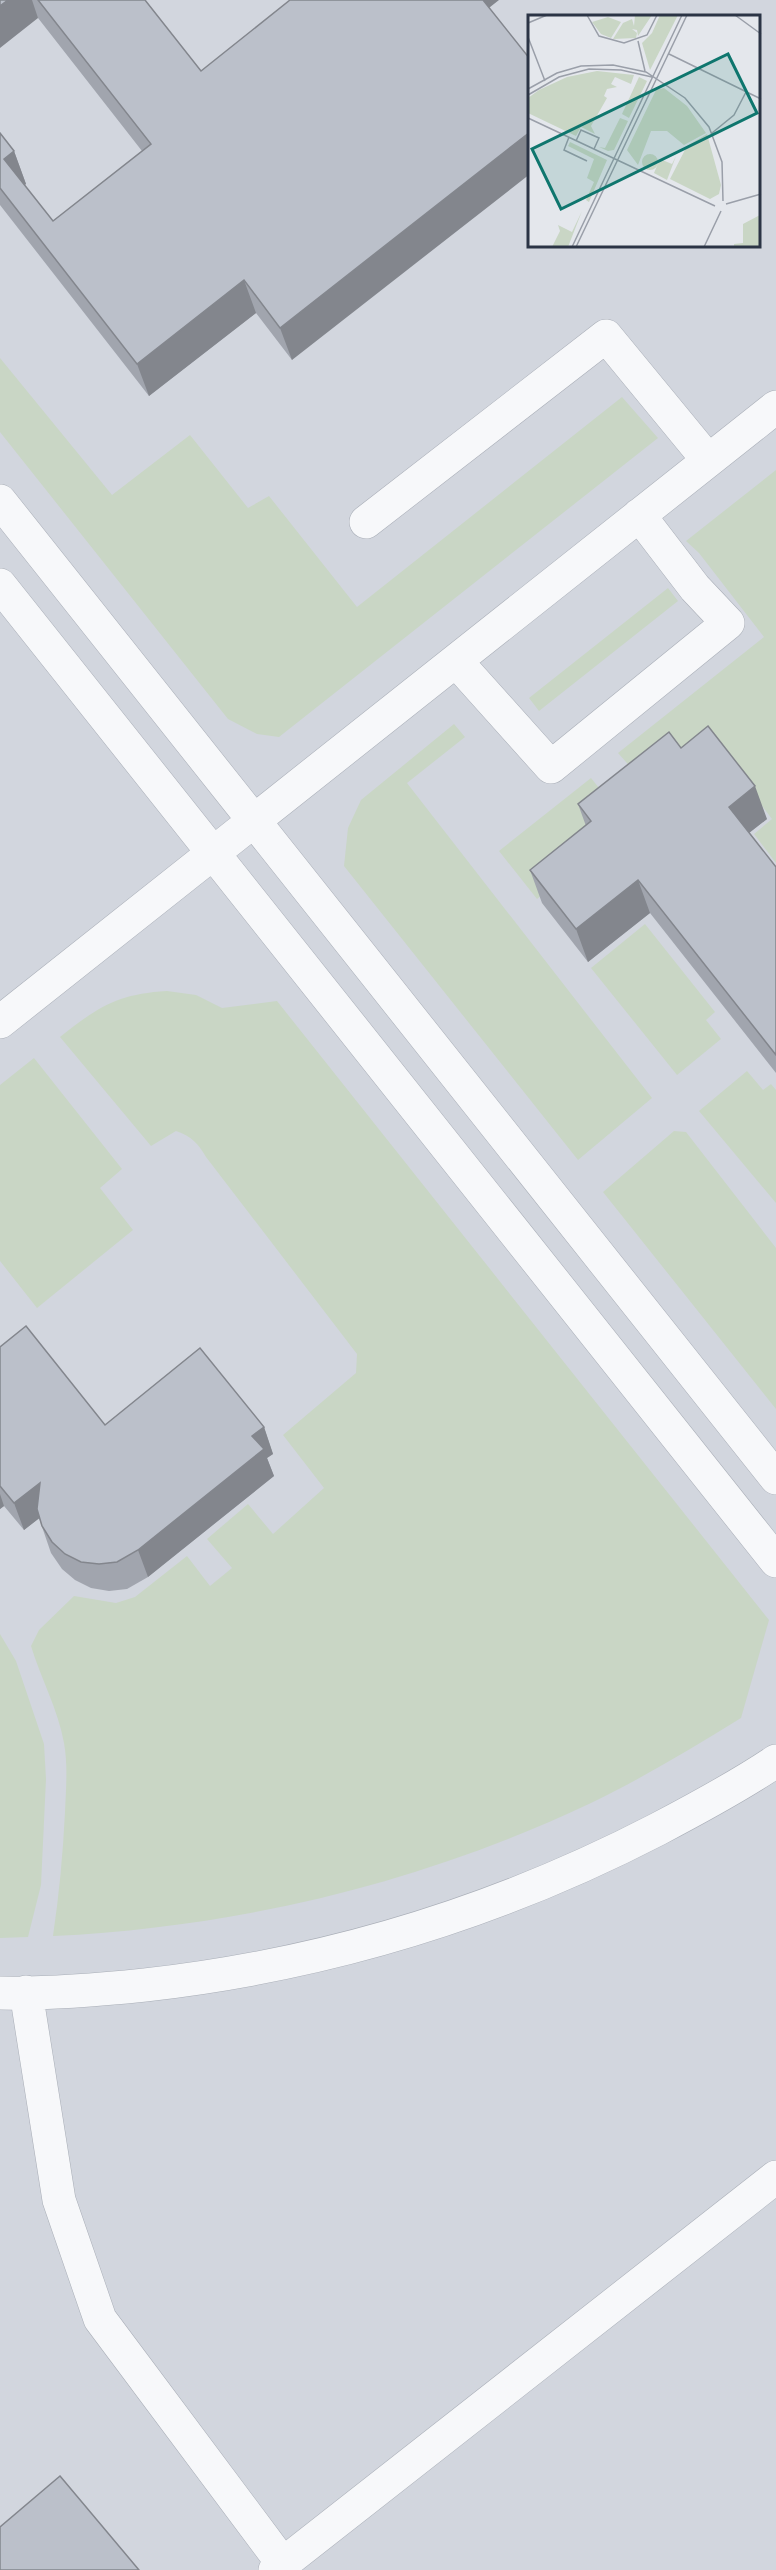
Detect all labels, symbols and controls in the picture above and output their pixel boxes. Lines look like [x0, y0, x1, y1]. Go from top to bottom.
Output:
inset map [528, 15, 761, 248]

